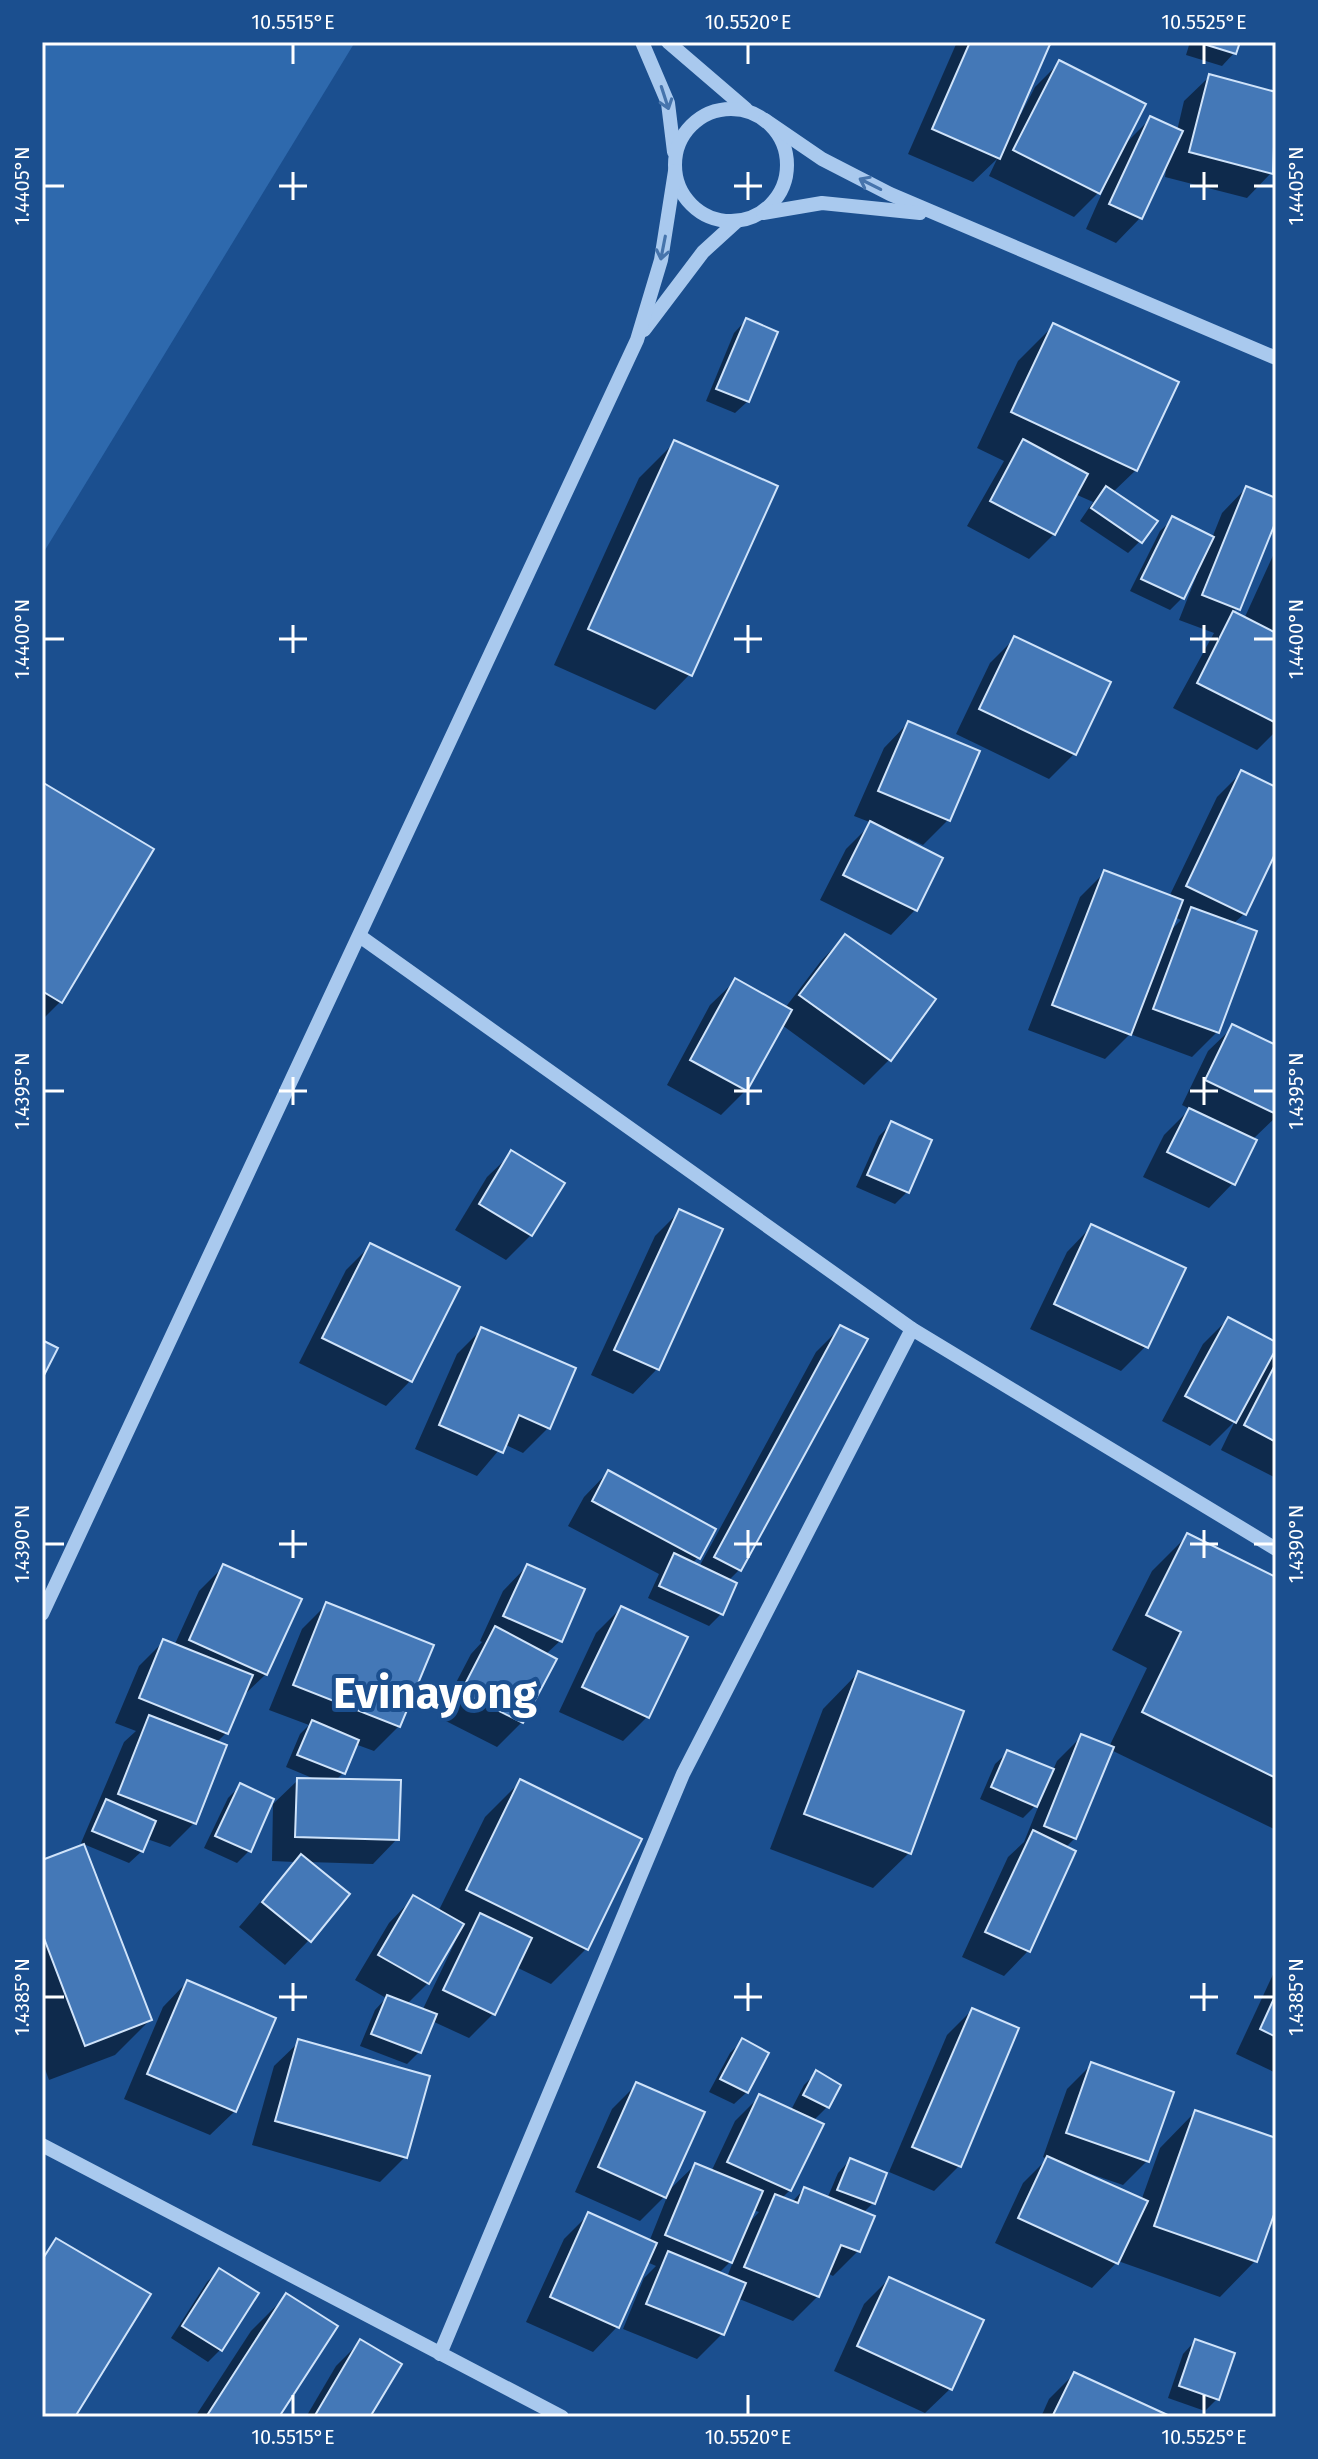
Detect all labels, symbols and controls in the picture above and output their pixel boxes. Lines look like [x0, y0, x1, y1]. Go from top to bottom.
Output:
text: 10.5515°E [251, 10, 335, 34]
text: 10.5520°E [705, 10, 791, 34]
text: 10.5525°E [1161, 10, 1247, 34]
one-way arrow [659, 85, 673, 110]
text: 1.4405°N [10, 146, 34, 226]
text: 1.4405°N [1284, 146, 1308, 226]
one-way arrow [858, 175, 882, 191]
one-way arrow [654, 235, 669, 261]
text: 1.4400°N [10, 599, 34, 679]
text: 1.4400°N [1284, 599, 1308, 679]
text: 1.4395°N [10, 1052, 34, 1130]
text: 1.4395°N [1284, 1052, 1308, 1130]
text: 1.4390°N [10, 1505, 34, 1583]
text: 1.4390°N [1284, 1505, 1308, 1583]
district label: Evinayong [333, 1667, 538, 1720]
text: 1.4385°N [10, 1958, 34, 2036]
text: 1.4385°N [1284, 1958, 1308, 2036]
text: 10.5515°E [251, 2425, 335, 2449]
text: 10.5520°E [705, 2425, 791, 2449]
text: 10.5525°E [1161, 2425, 1247, 2449]

